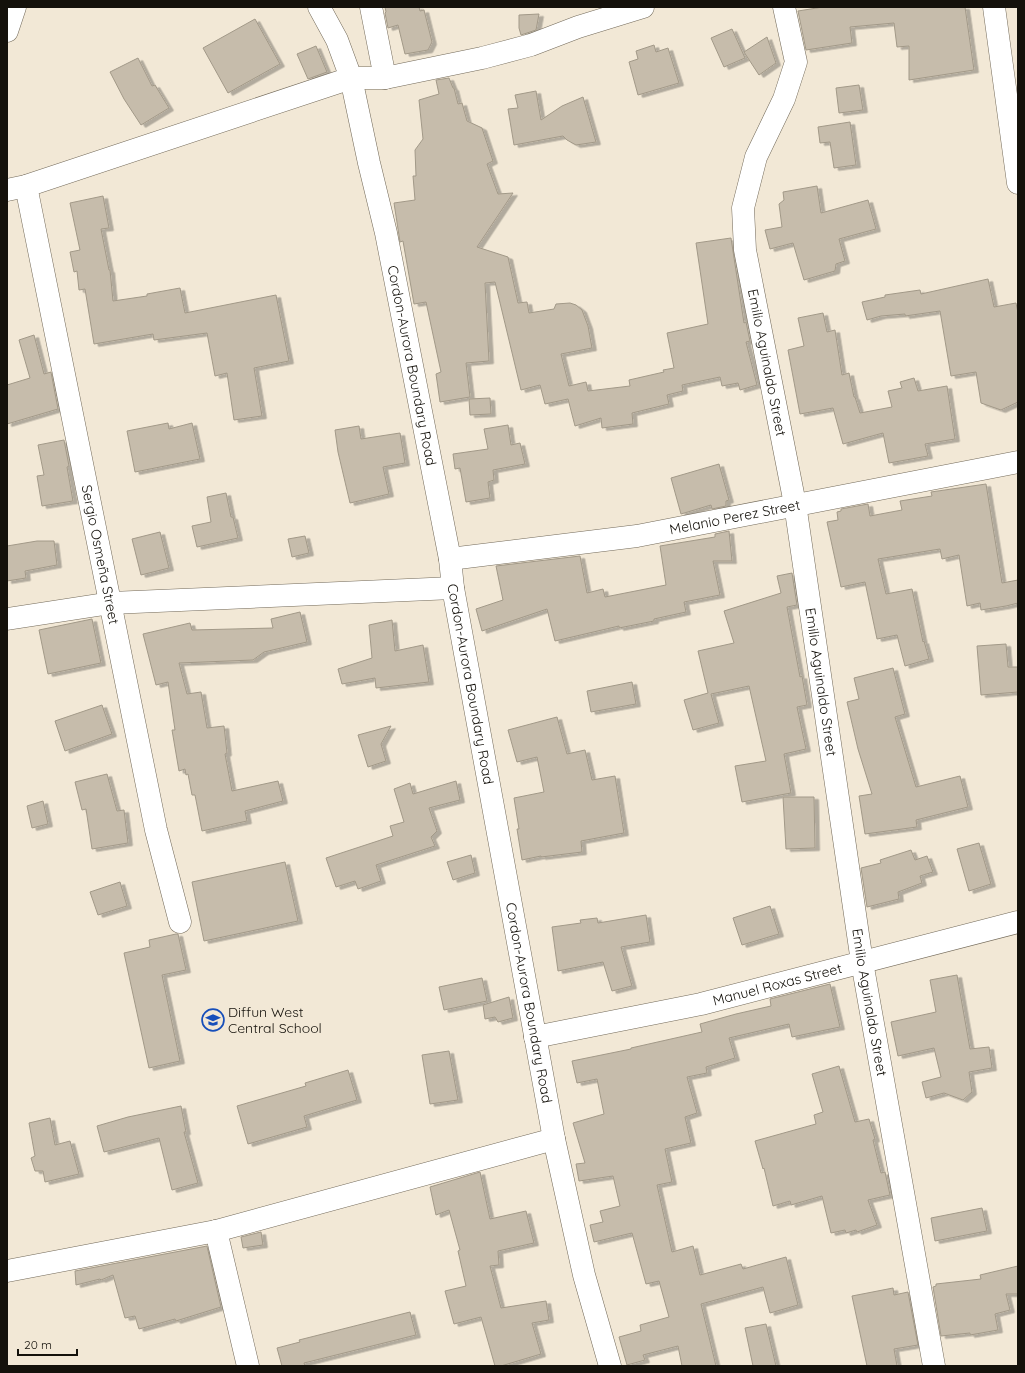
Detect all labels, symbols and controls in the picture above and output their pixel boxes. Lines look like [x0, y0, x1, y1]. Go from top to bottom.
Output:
street label: Cordon-Aurora Boundary Road [384, 264, 440, 467]
street label: Emilio Aguinaldo Street [744, 287, 790, 438]
street label: Sergio Osmeña Street [78, 483, 123, 626]
street label: Melanio Perez Street [668, 495, 802, 538]
street label: Cordon-Aurora Boundary Road [443, 582, 498, 786]
street label: Emilio Aguinaldo Street [801, 607, 841, 758]
street label: Cordon-Aurora Boundary Road [502, 901, 556, 1105]
street label: Emilio Aguinaldo Street [848, 927, 891, 1078]
street label: Manuel Roxas Street [711, 959, 844, 1010]
place label: Diffun West Central School [228, 1003, 322, 1037]
school or university icon: Diffun West Central School [200, 1007, 226, 1033]
scale bar [18, 1331, 77, 1357]
text: 20 m [24, 1337, 52, 1352]

